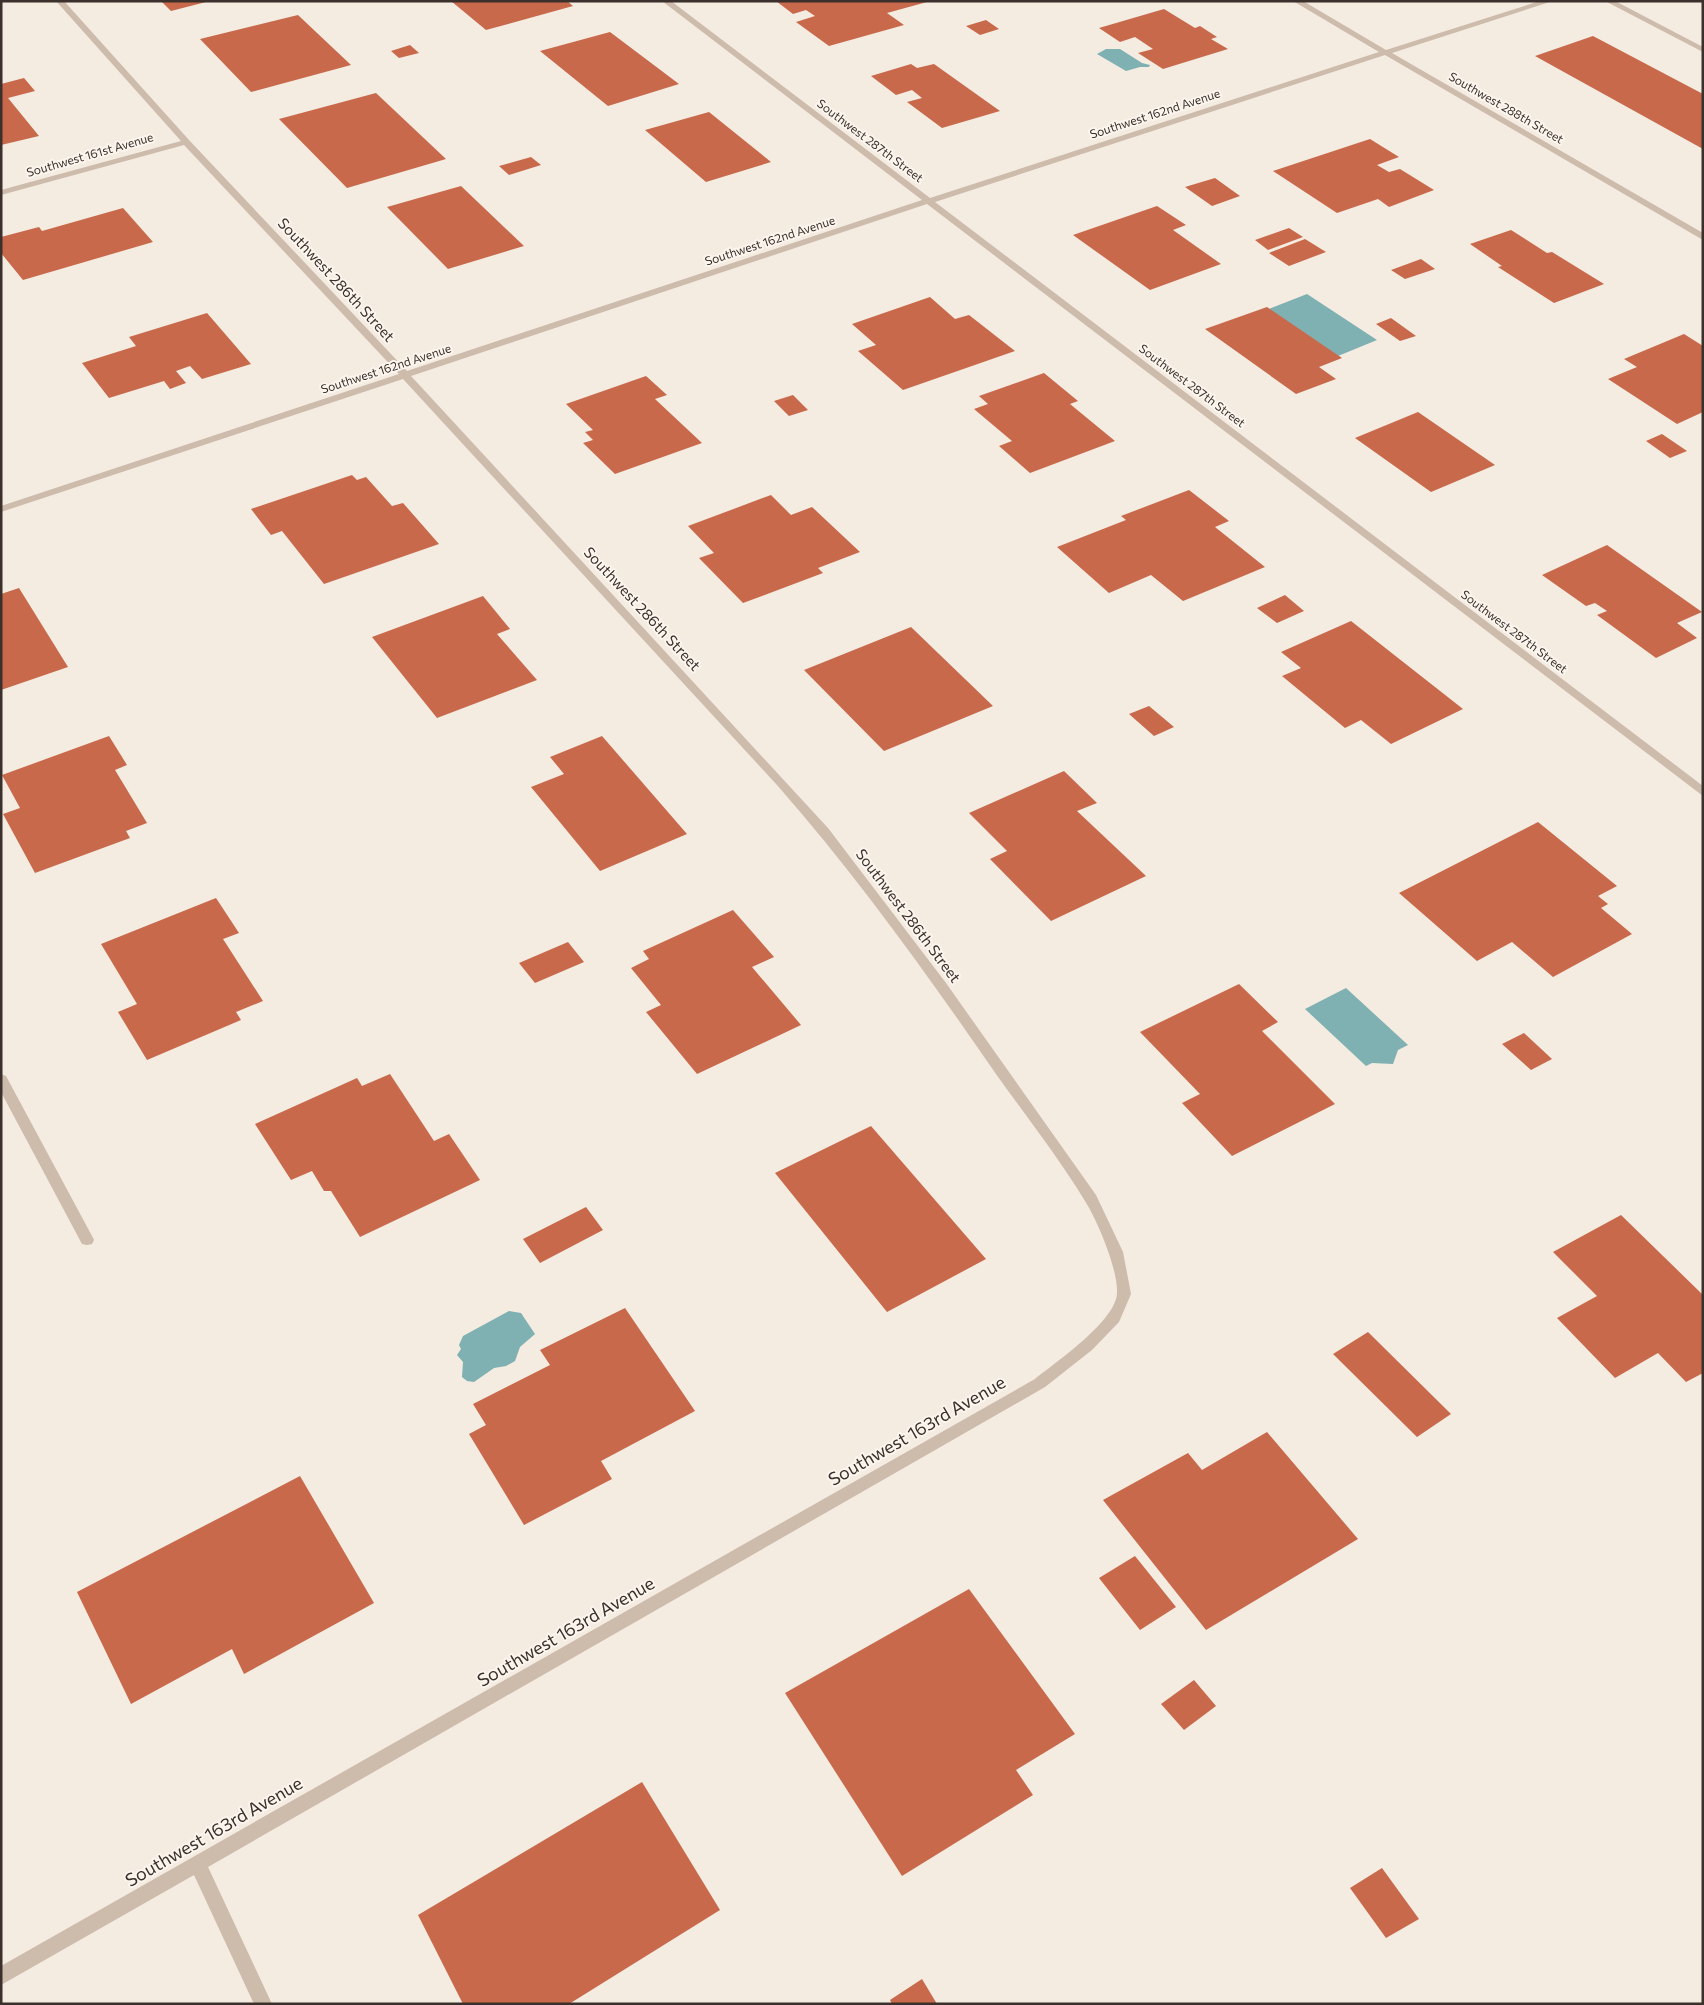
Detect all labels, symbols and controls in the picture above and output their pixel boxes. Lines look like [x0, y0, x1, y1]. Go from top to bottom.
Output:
street label: Southwest 288th Street [1447, 69, 1566, 146]
street label: Southwest 162nd Avenue [1088, 85, 1222, 141]
street label: Southwest 287th Street [815, 96, 926, 185]
street label: Southwest 161st Avenue [25, 129, 155, 179]
street label: Southwest 162nd Avenue [703, 212, 837, 268]
street label: Southwest 286th Street [275, 214, 399, 345]
street label: Southwest 162nd Avenue [319, 340, 453, 396]
street label: Southwest 287th Street [1137, 341, 1248, 430]
street label: Southwest 286th Street [581, 543, 705, 674]
street label: Southwest 287th Street [1459, 587, 1570, 676]
street label: Southwest 286th Street [853, 845, 965, 986]
street label: Southwest 163rd Avenue [824, 1370, 1009, 1490]
street label: Southwest 163rd Avenue [473, 1571, 658, 1691]
street label: Southwest 163rd Avenue [121, 1771, 306, 1891]

